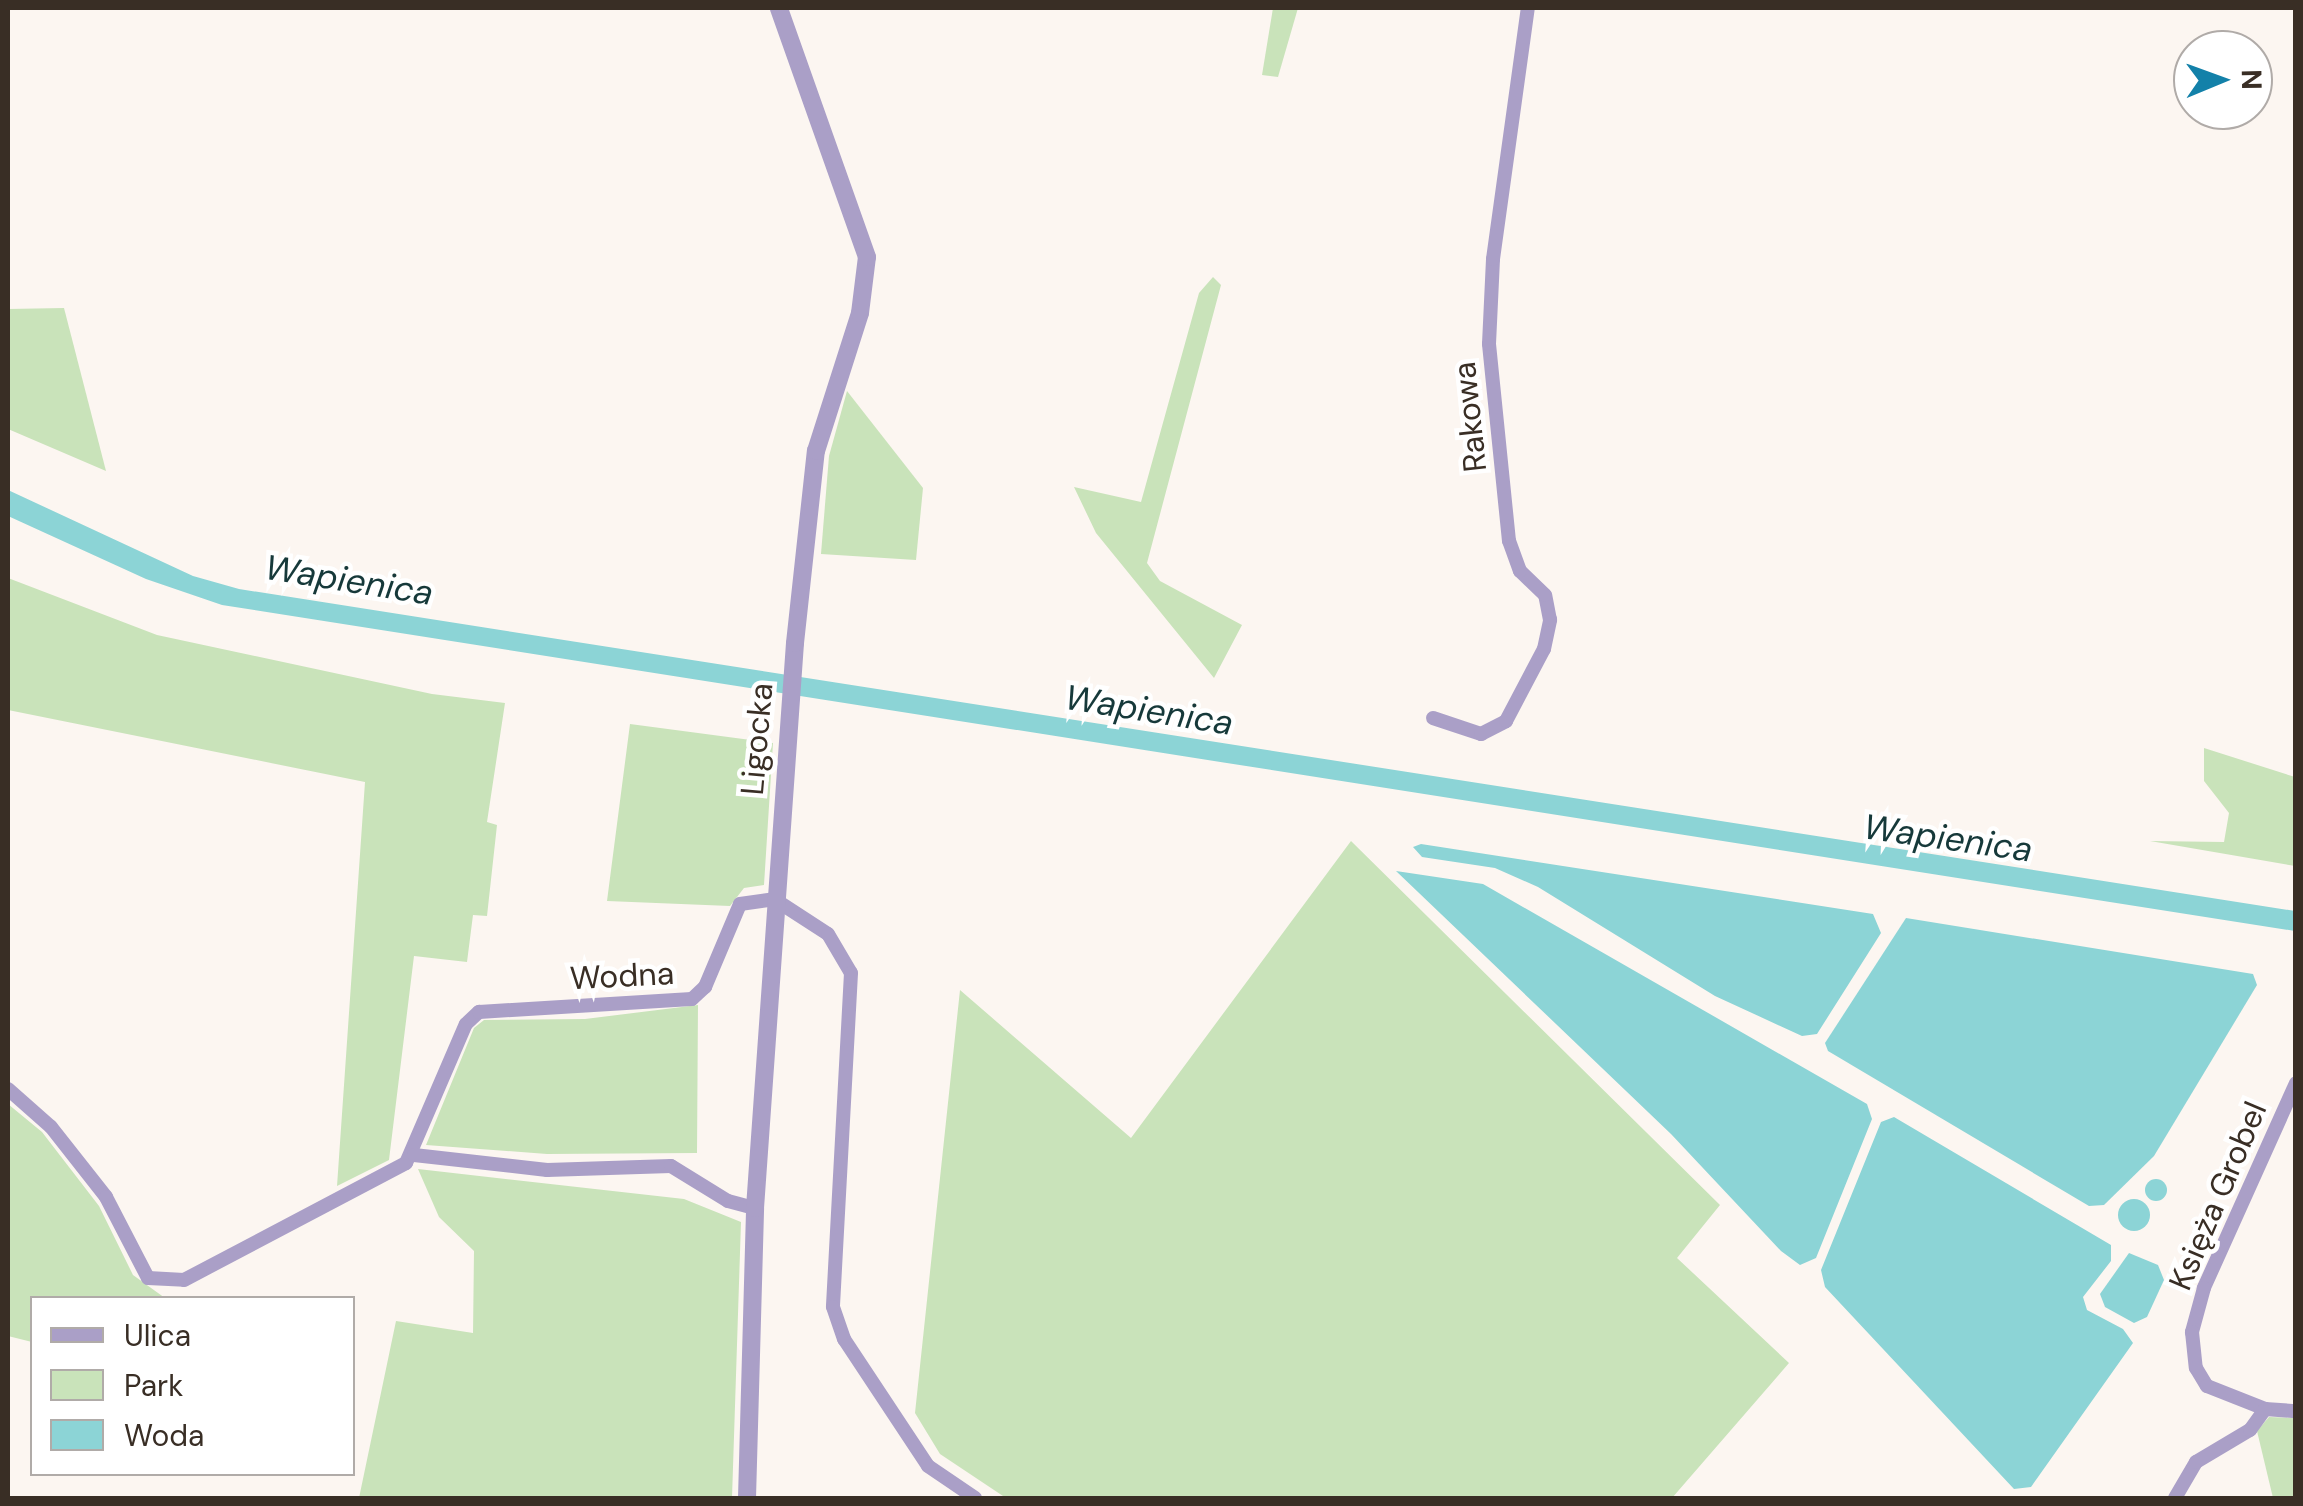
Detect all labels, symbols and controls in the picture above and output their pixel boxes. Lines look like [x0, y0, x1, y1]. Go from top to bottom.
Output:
north arrow [2173, 30, 2273, 130]
text: N [2233, 69, 2270, 90]
street label: Rakowa [1445, 360, 1495, 474]
water label: Wapienica [262, 546, 436, 614]
water label: Wapienica [1062, 676, 1236, 744]
street label: Ligocka [733, 681, 781, 797]
water label: Wapienica [1861, 805, 2035, 871]
street label: Wodna [569, 954, 675, 998]
street label: Księża Grobel [2161, 1096, 2275, 1296]
legend [30, 1296, 355, 1476]
text: Ulica [124, 1316, 191, 1355]
text: Park [124, 1366, 183, 1405]
text: Woda [124, 1416, 204, 1455]

